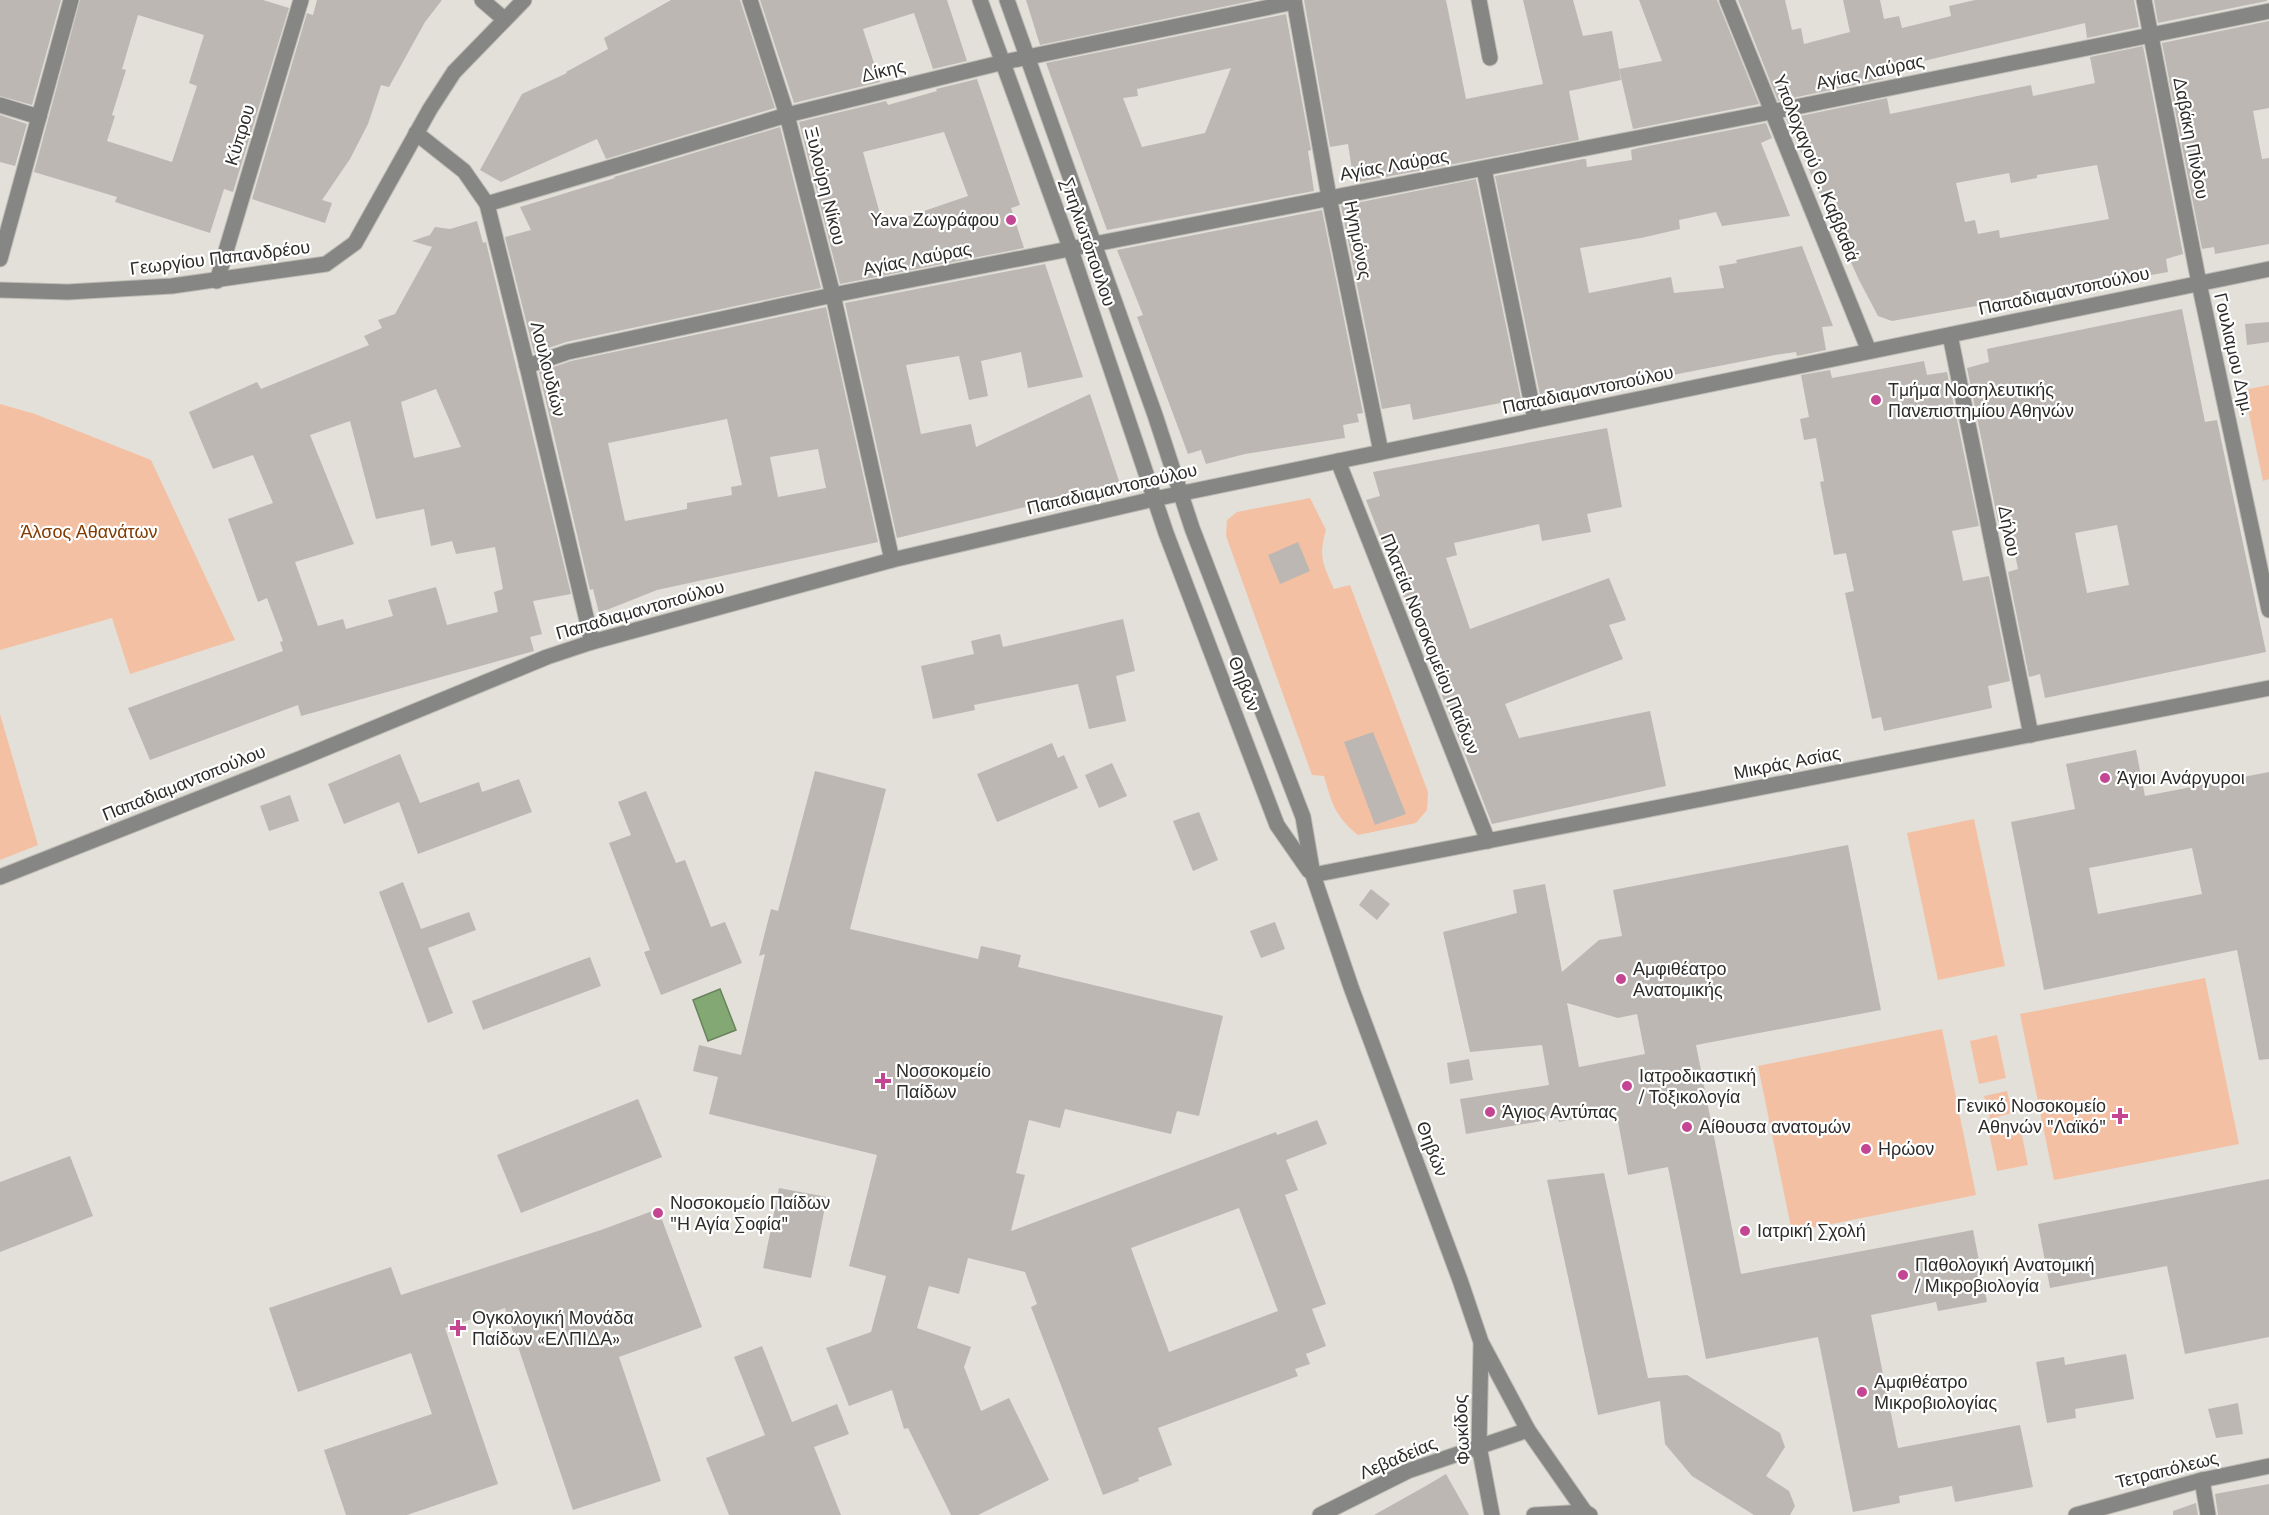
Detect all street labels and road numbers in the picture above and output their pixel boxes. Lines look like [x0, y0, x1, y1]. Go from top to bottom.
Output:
street label: Αγίας Λαύρας [1814, 49, 1927, 95]
street label: Δίκης [858, 54, 908, 88]
street label: Υπολοχαγού Θ. Καββαθά [1767, 71, 1865, 265]
street label: Δαβάκη Πίνδου [2167, 75, 2215, 201]
street label: Κύπρου [219, 102, 261, 168]
street label: Ξυλούρη Νίκου [799, 125, 851, 247]
street label: Αγίας Λαύρας [1338, 144, 1451, 186]
street label: Σπηλιωτόπουλου [1055, 175, 1121, 309]
street label: Ηγημόνος [1339, 199, 1377, 282]
street label: Γεωργίου Παπανδρέου [129, 235, 311, 281]
street label: Αγίας Λαύρας [861, 237, 974, 281]
street label: Παπαδιαμαντοπούλου [1976, 261, 2152, 321]
street label: Γουλιαμου Δημ. [2208, 290, 2260, 418]
street label: Λουλουδιών [525, 319, 571, 419]
street label: Παπαδιαμαντοπούλου [1500, 360, 1676, 420]
street label: Παπαδιαμαντοπούλου [1024, 458, 1200, 520]
street label: Δήλου [1992, 503, 2026, 559]
street label: Πλατεία Νοσοκομείου Παίδων [1375, 530, 1485, 758]
street label: Παπαδιαμαντοπούλου [553, 574, 727, 646]
street label: Θηβών [1223, 653, 1265, 715]
street label: Παπαδιαμαντοπούλου [99, 739, 269, 827]
street label: Μικράς Ασίας [1732, 741, 1843, 785]
street label: Θηβών [1411, 1118, 1453, 1180]
street label: Φωκίδος [1448, 1394, 1476, 1466]
street label: Λεβαδείας [1356, 1431, 1441, 1485]
street label: Τετραπόλεως [2113, 1446, 2221, 1494]

